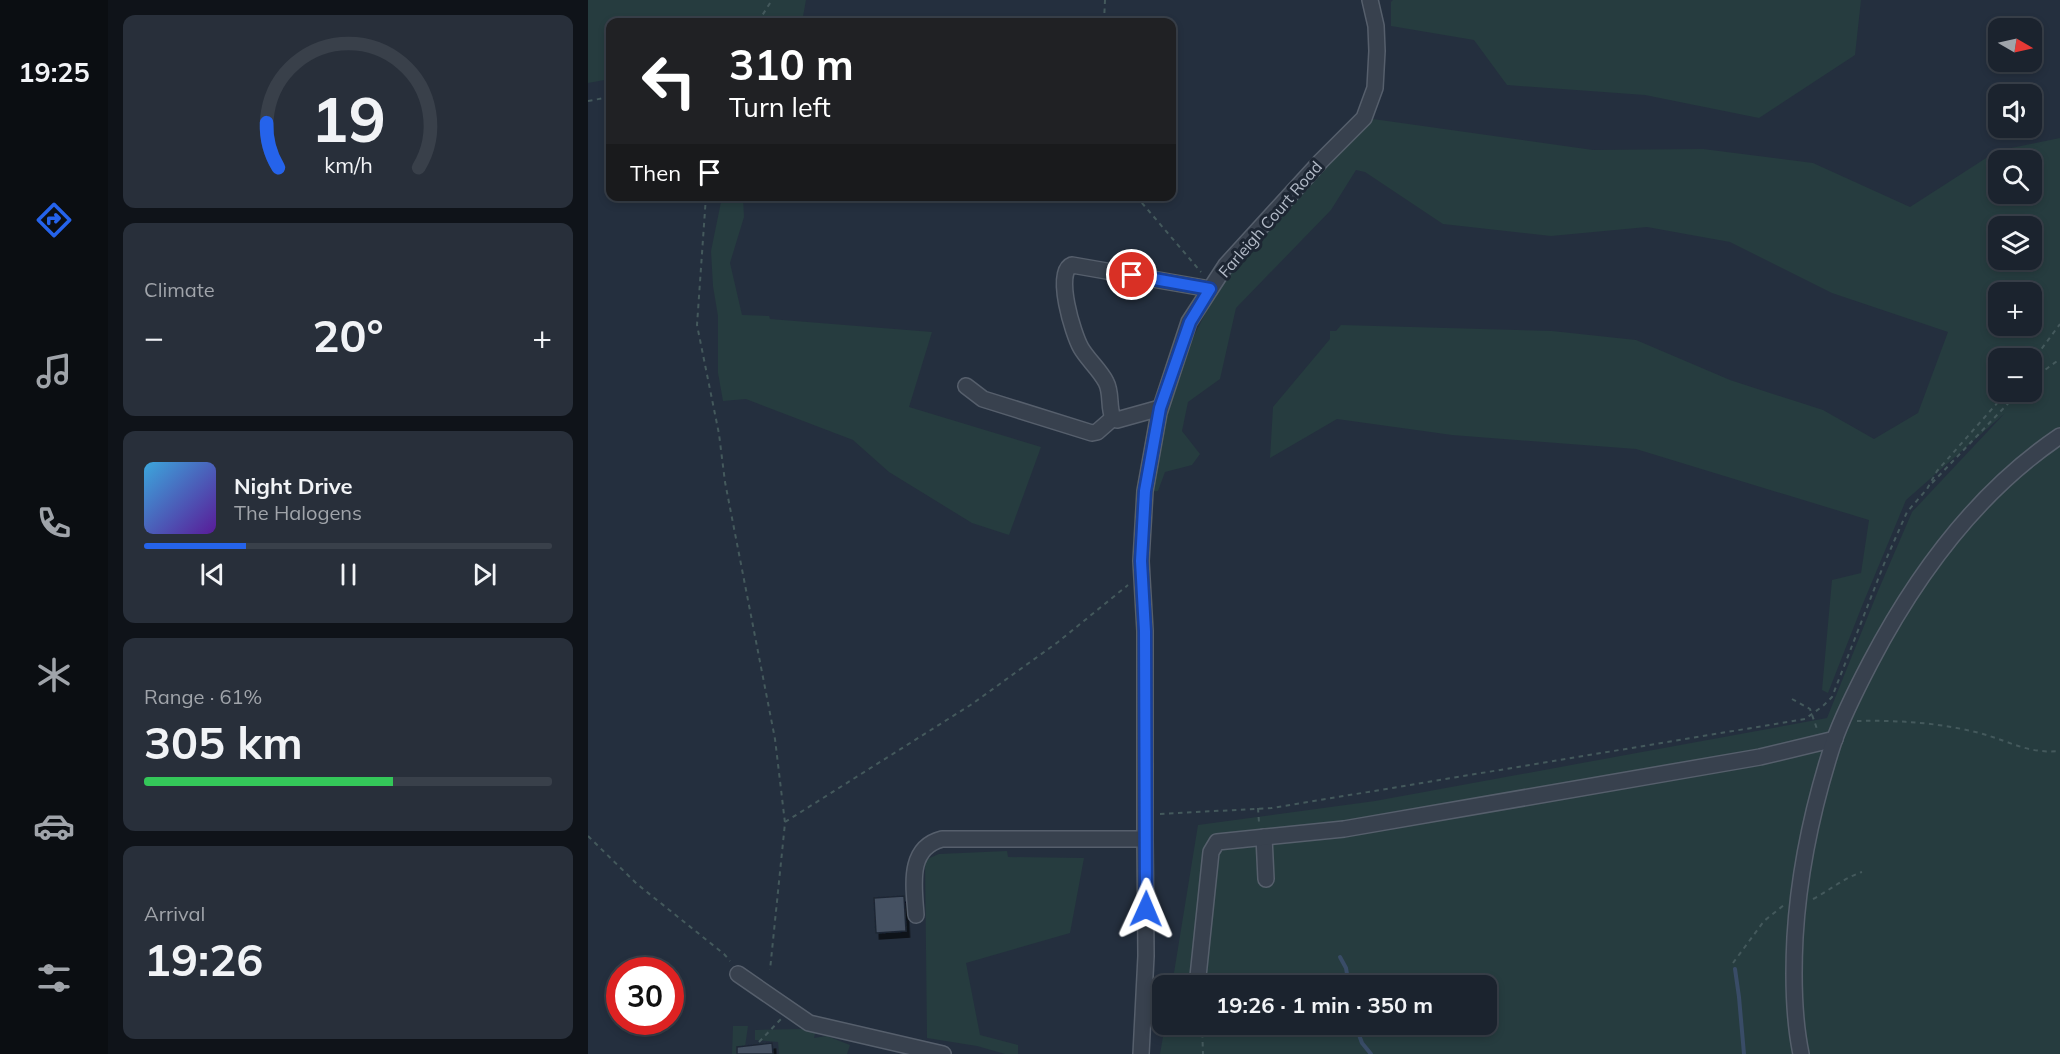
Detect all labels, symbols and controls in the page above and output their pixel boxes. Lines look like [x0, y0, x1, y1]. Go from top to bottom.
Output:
north arrow [1988, 18, 2042, 72]
map controls [1988, 18, 2042, 402]
text: 310 m [729, 38, 854, 91]
icon: left [630, 42, 708, 120]
text: 19:25 [18, 55, 90, 89]
text: 19 [311, 80, 385, 159]
button: sound [1988, 84, 2042, 138]
text: Turn left [729, 90, 831, 124]
button: search [1988, 150, 2042, 204]
text: km/h [324, 152, 372, 179]
icon: arrive [693, 156, 726, 189]
street label: Farleigh Court Road [1214, 157, 1326, 281]
text: Then [630, 159, 681, 187]
icon: directions [33, 199, 75, 241]
button: layers [1988, 216, 2042, 270]
pin [1106, 249, 1157, 300]
icon: arrive [1115, 258, 1148, 291]
text: Climate [144, 277, 215, 302]
button: + [1988, 282, 2042, 336]
text: 20° [312, 307, 384, 363]
text: − [144, 316, 164, 357]
text: + [532, 316, 552, 357]
button: − [1988, 348, 2042, 402]
icon: music [33, 350, 75, 392]
text: Night Drive [234, 472, 353, 500]
text: The Halogens [234, 500, 362, 525]
icon: phone [33, 502, 75, 544]
icon: previous [196, 558, 229, 591]
icon: pause [332, 558, 365, 591]
icon: next [468, 558, 501, 591]
icon: climate [33, 654, 75, 696]
text: Range · 61% [144, 684, 262, 709]
text: 305 km [144, 714, 303, 770]
icon: car [33, 805, 75, 847]
position arrow [1114, 877, 1178, 941]
text: Arrival [144, 901, 205, 926]
text: 19:26 [144, 931, 263, 987]
icon: filters [33, 957, 75, 999]
speed limit sign: 30 [606, 957, 684, 1035]
text: 19:26 · 1 min · 350 m [1216, 991, 1433, 1019]

